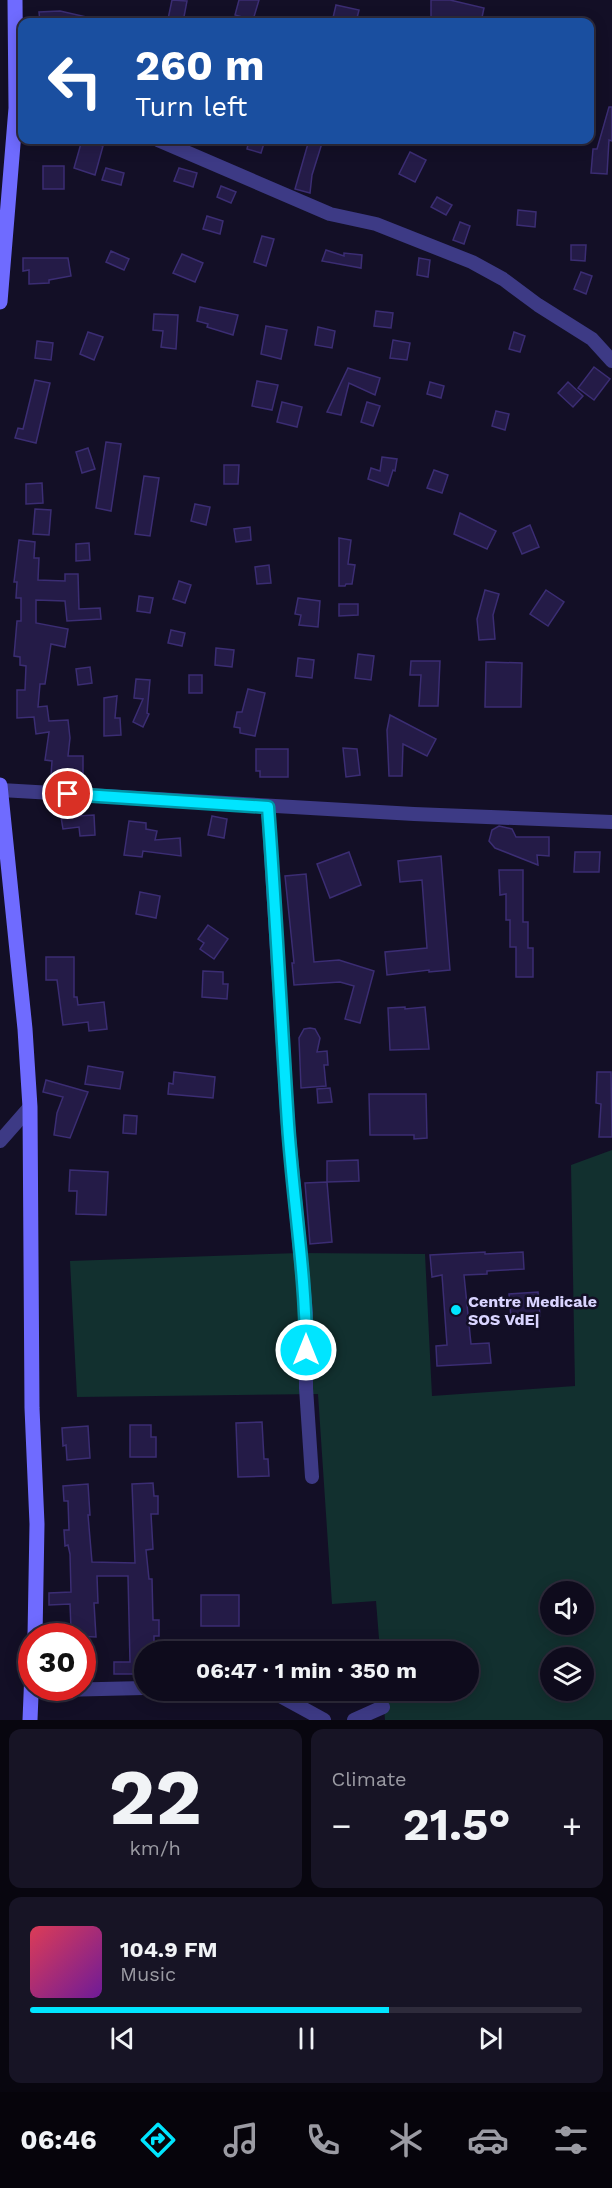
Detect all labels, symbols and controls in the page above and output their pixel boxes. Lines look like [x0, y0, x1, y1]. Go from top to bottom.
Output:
text: 260 m [135, 41, 265, 90]
icon: left [36, 42, 114, 120]
text: Turn left [135, 91, 247, 123]
pin [42, 768, 93, 819]
icon: arrive [51, 777, 84, 810]
place label: Centre Medicale SOS VdE| [468, 1292, 597, 1329]
marker: Centre Medicale SOS VdE| [449, 1303, 463, 1317]
position arrow [274, 1318, 338, 1382]
map controls [540, 1581, 594, 1701]
button: sound [540, 1581, 594, 1635]
speed limit sign: 30 [18, 1623, 96, 1701]
button: layers [540, 1647, 594, 1701]
text: 06:47 · 1 min · 350 m [196, 1658, 417, 1683]
text: 22 [109, 1751, 202, 1843]
text: Climate [332, 1767, 407, 1791]
text: 21.5° [403, 1798, 511, 1851]
text: − [332, 1806, 351, 1845]
text: + [562, 1806, 582, 1845]
text: km/h [129, 1836, 181, 1860]
text: 104.9 FM [120, 1937, 217, 1962]
text: Music [120, 1962, 176, 1986]
icon: previous [106, 2022, 139, 2055]
icon: pause [290, 2022, 323, 2055]
icon: next [474, 2022, 507, 2055]
icon: directions [137, 2119, 179, 2161]
icon: music [220, 2119, 262, 2161]
icon: phone [302, 2119, 344, 2161]
icon: climate [385, 2119, 427, 2161]
icon: car [467, 2119, 509, 2161]
icon: filters [550, 2119, 592, 2161]
text: 06:46 [20, 2124, 97, 2156]

